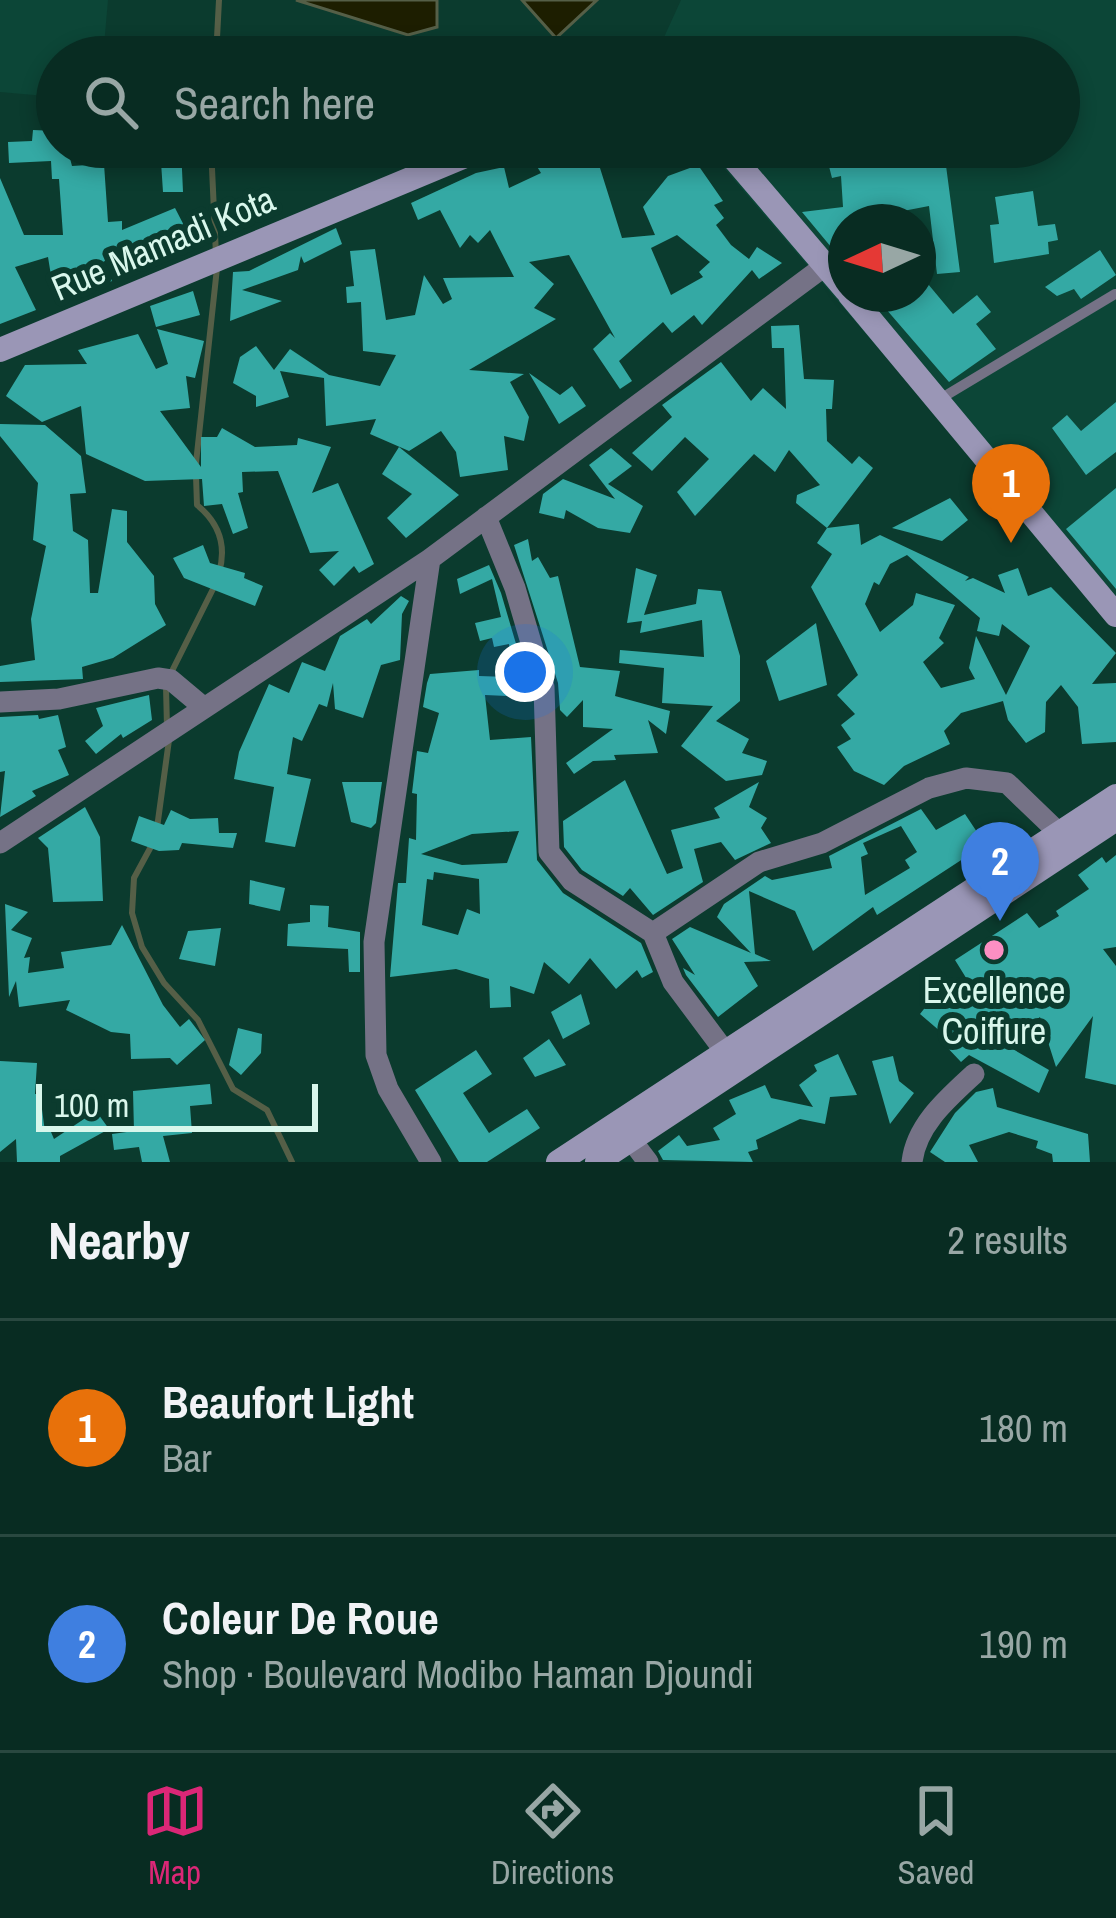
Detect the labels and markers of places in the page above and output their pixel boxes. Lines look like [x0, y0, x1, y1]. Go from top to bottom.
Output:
pin: 1 [972, 444, 1050, 543]
pin: 2 [961, 822, 1039, 921]
marker: Excellence Coiffure [981, 937, 1007, 963]
place label: Excellence Coiffure [923, 966, 1065, 1055]

